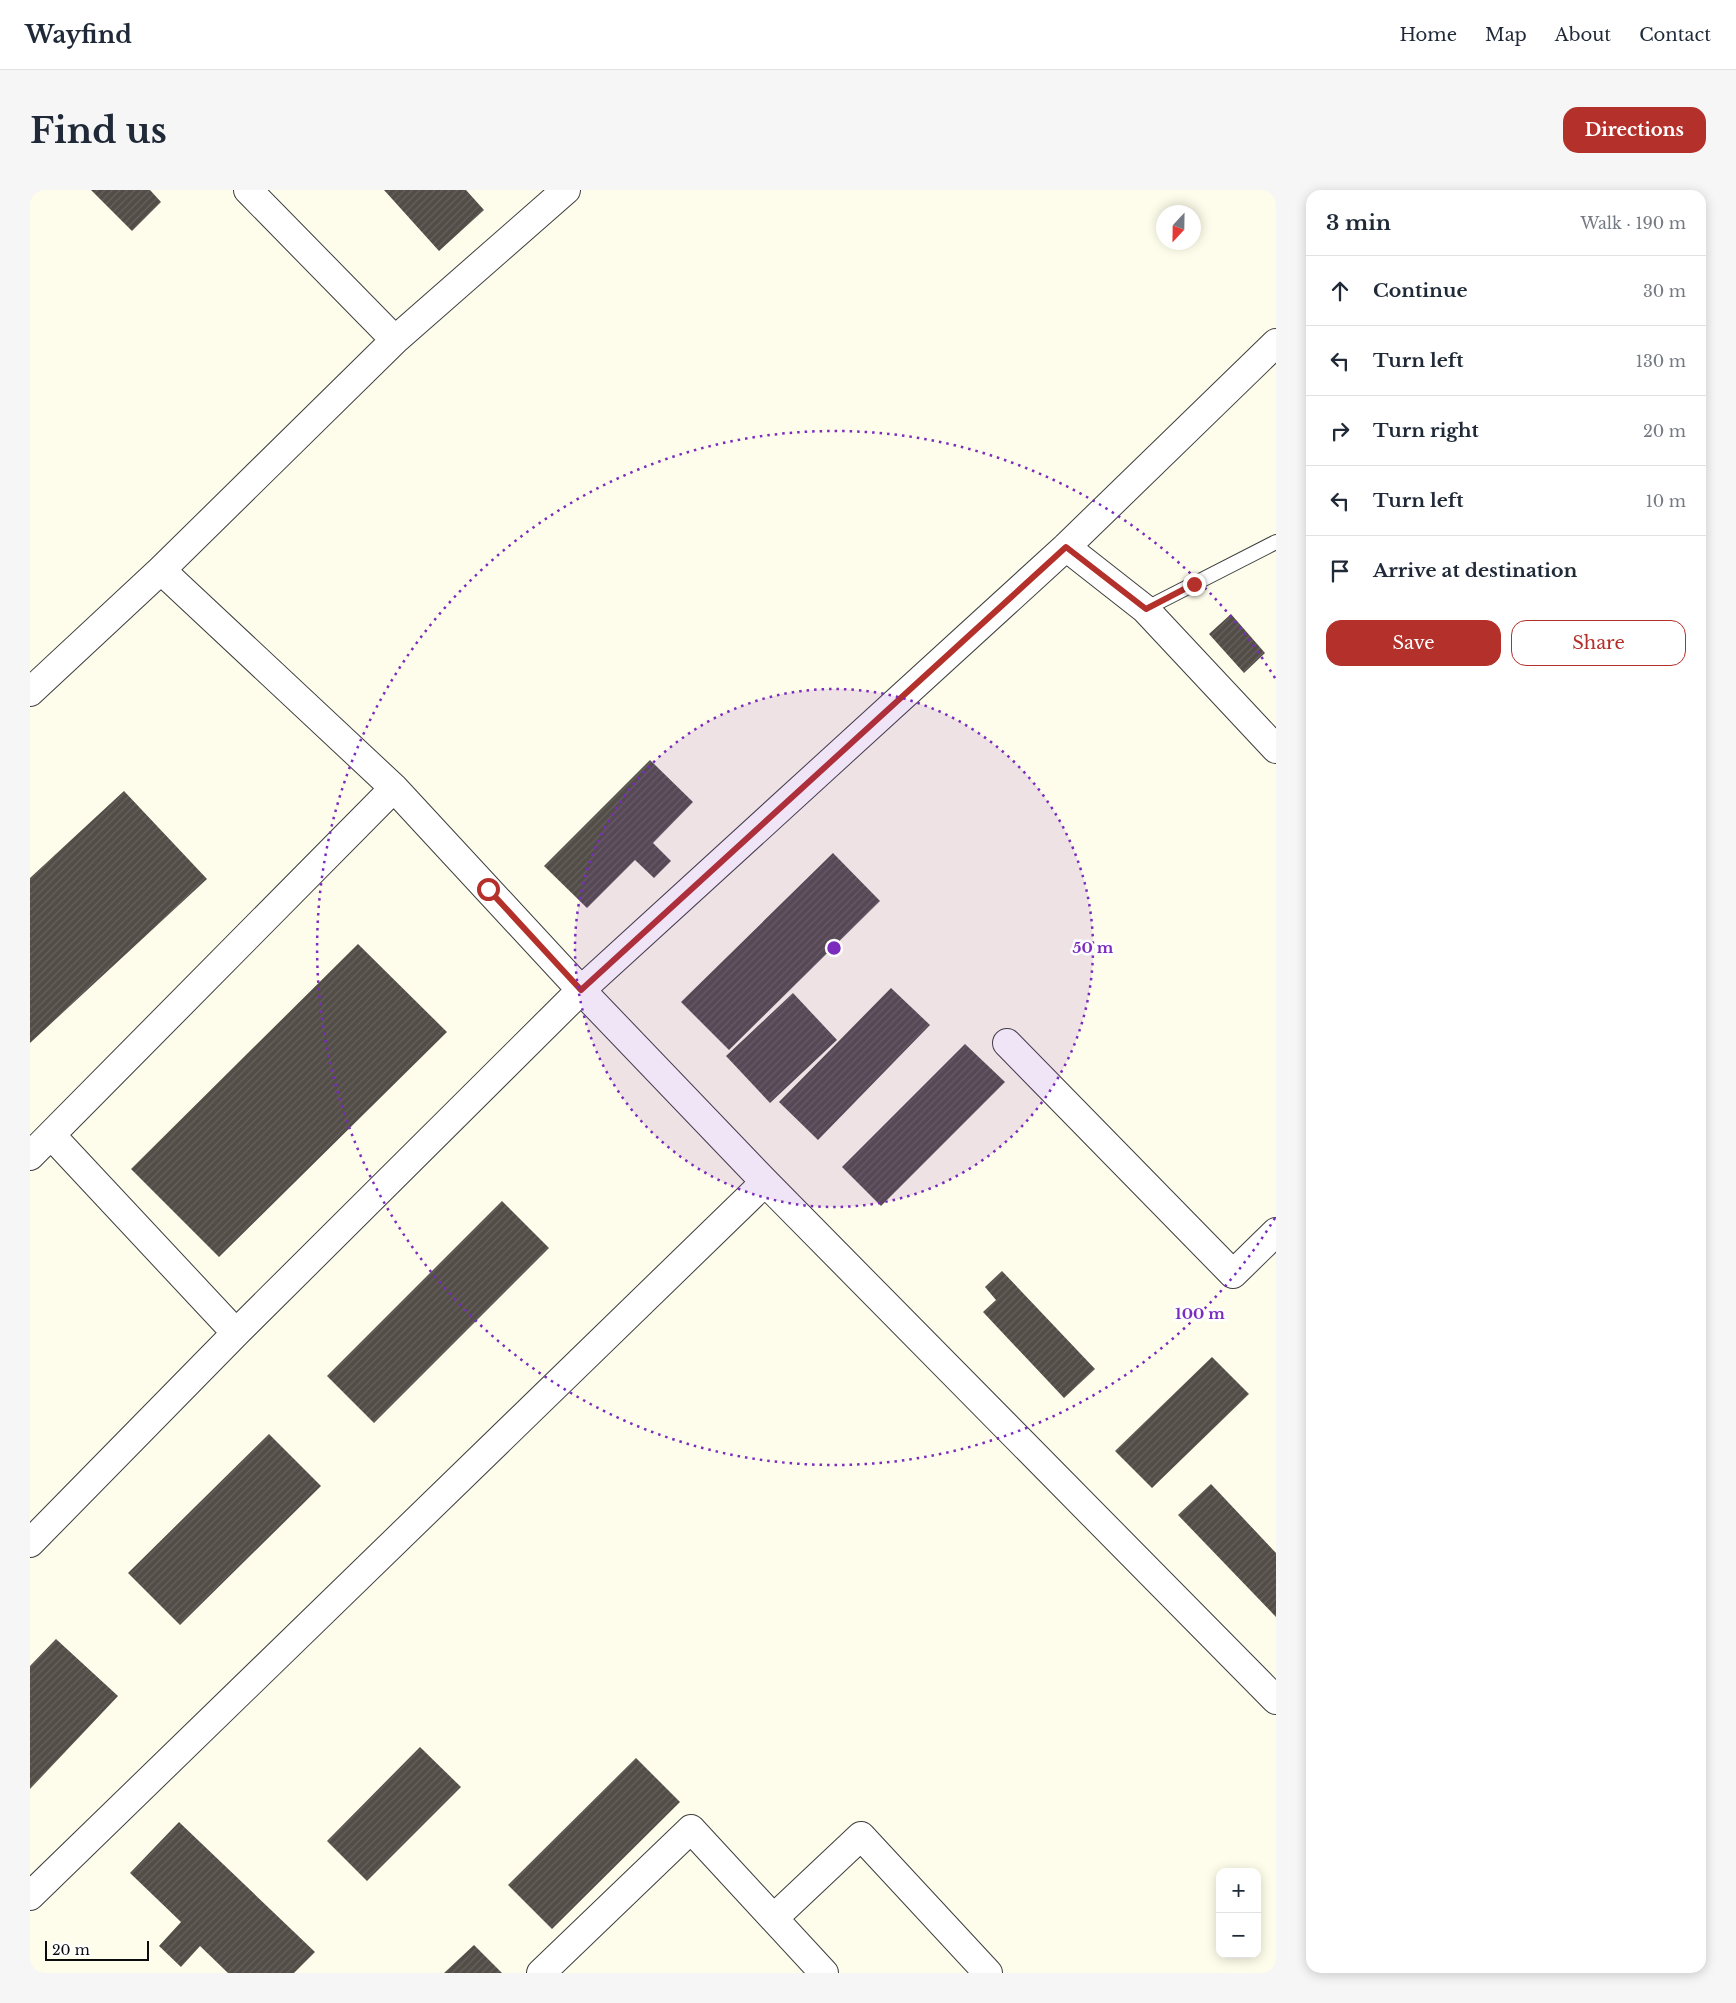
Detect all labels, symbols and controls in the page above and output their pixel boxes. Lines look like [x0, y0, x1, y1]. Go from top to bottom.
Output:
text: Wayfind [25, 20, 132, 49]
text: Home [1399, 24, 1457, 46]
text: Map [1485, 24, 1527, 46]
text: About [1555, 24, 1611, 46]
text: Contact [1639, 24, 1711, 46]
button: Directions [1563, 107, 1706, 153]
text: Find us [30, 109, 167, 152]
north arrow [1156, 205, 1201, 250]
text: 3 min [1326, 210, 1391, 236]
text: Walk · 190 m [1581, 213, 1686, 233]
icon: ahead [1326, 277, 1354, 305]
text: Continue [1373, 279, 1468, 302]
text: 30 m [1643, 281, 1686, 301]
icon: left [1326, 347, 1354, 375]
text: Turn left [1373, 349, 1464, 372]
text: 130 m [1636, 351, 1686, 371]
icon: right [1326, 417, 1354, 445]
text: Turn right [1373, 419, 1479, 442]
text: 20 m [1643, 421, 1686, 441]
icon: left [1326, 487, 1354, 515]
text: Turn left [1373, 489, 1464, 512]
text: 10 m [1646, 491, 1686, 511]
icon: arrive [1326, 557, 1354, 585]
text: Arrive at destination [1373, 559, 1577, 582]
route end [1183, 573, 1206, 596]
button: Save [1326, 620, 1501, 666]
button: Share [1511, 620, 1686, 666]
route start [477, 878, 500, 901]
text: 50 m [1073, 938, 1114, 957]
centre of rings [825, 939, 843, 957]
text: 100 m [1175, 1304, 1225, 1323]
map controls [1216, 1868, 1261, 1958]
button: + [1216, 1868, 1261, 1913]
button: − [1216, 1913, 1261, 1958]
scale bar [45, 1938, 149, 1961]
text: 20 m [52, 1941, 90, 1959]

